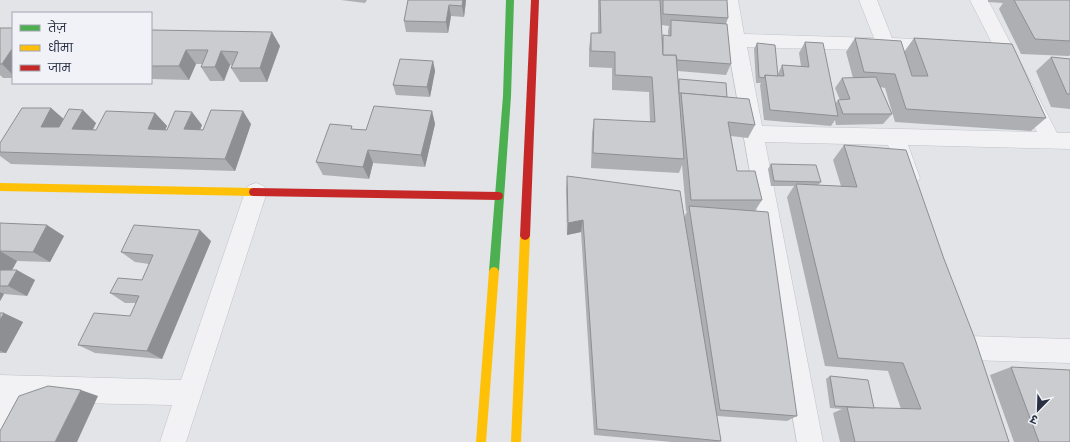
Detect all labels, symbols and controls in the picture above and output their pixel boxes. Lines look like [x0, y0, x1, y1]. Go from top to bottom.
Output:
legend [12, 12, 152, 84]
text: तेज़ [47, 19, 67, 36]
text: धीमा [48, 39, 74, 56]
text: जाम [47, 59, 72, 76]
north arrow [1018, 390, 1058, 430]
text: उ [1027, 410, 1041, 428]

